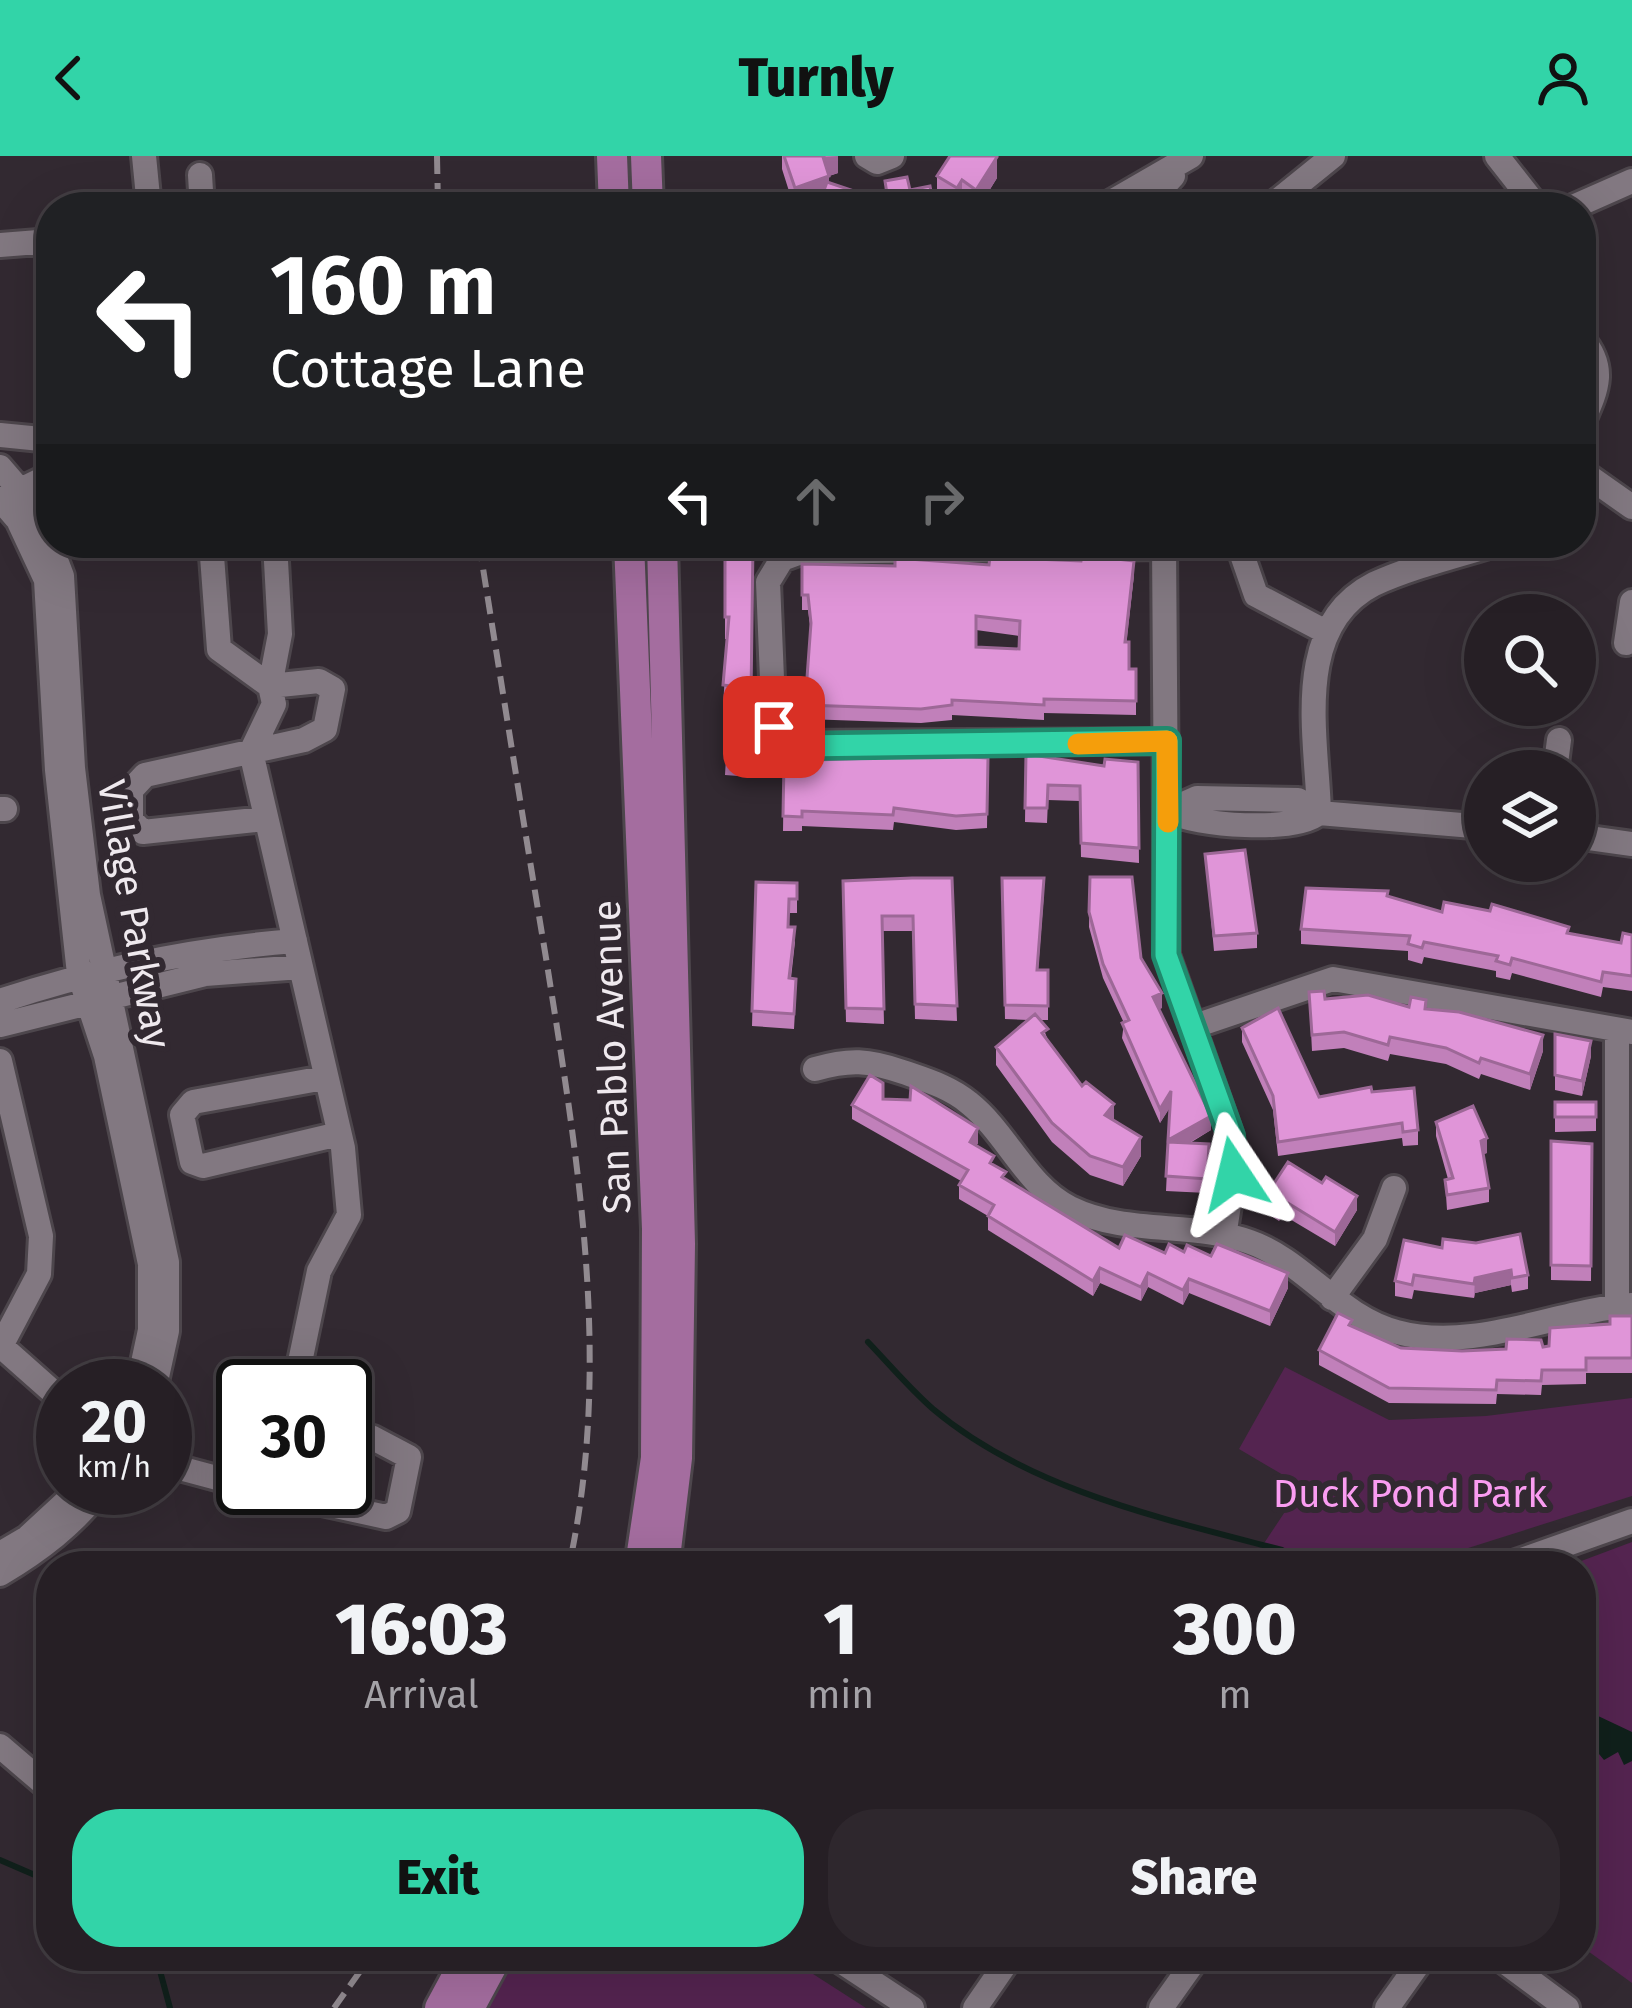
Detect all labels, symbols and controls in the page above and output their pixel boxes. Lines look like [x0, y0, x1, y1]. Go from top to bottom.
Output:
icon: back [36, 45, 102, 111]
icon: person [1530, 45, 1596, 111]
text: Turnly [738, 46, 894, 110]
text: 160 m [270, 235, 496, 336]
icon: left [72, 240, 228, 396]
text: Cottage Lane [270, 337, 586, 401]
icon: left [657, 468, 723, 534]
icon: ahead [783, 468, 849, 534]
icon: right [909, 468, 975, 534]
map controls [1464, 594, 1596, 882]
button: search [1464, 594, 1596, 726]
pin [723, 676, 825, 778]
icon: arrive [741, 694, 807, 760]
button: layers [1464, 750, 1596, 882]
street label: Village Parkway [88, 776, 180, 1052]
street label: San Pablo Avenue [584, 899, 640, 1215]
position arrow [1171, 1111, 1297, 1237]
speed limit sign: 30 [216, 1359, 372, 1515]
text: 20 [81, 1386, 147, 1458]
text: km/h [77, 1449, 151, 1485]
park label: Duck Pond Park [1273, 1471, 1547, 1517]
text: 16:03 [335, 1587, 508, 1673]
text: 1 [824, 1587, 858, 1673]
text: 300 [1173, 1587, 1297, 1673]
text: Arrival [364, 1672, 479, 1718]
text: min [807, 1672, 874, 1718]
text: m [1218, 1672, 1252, 1718]
button: Exit [72, 1809, 804, 1947]
button: Share [828, 1809, 1560, 1947]

